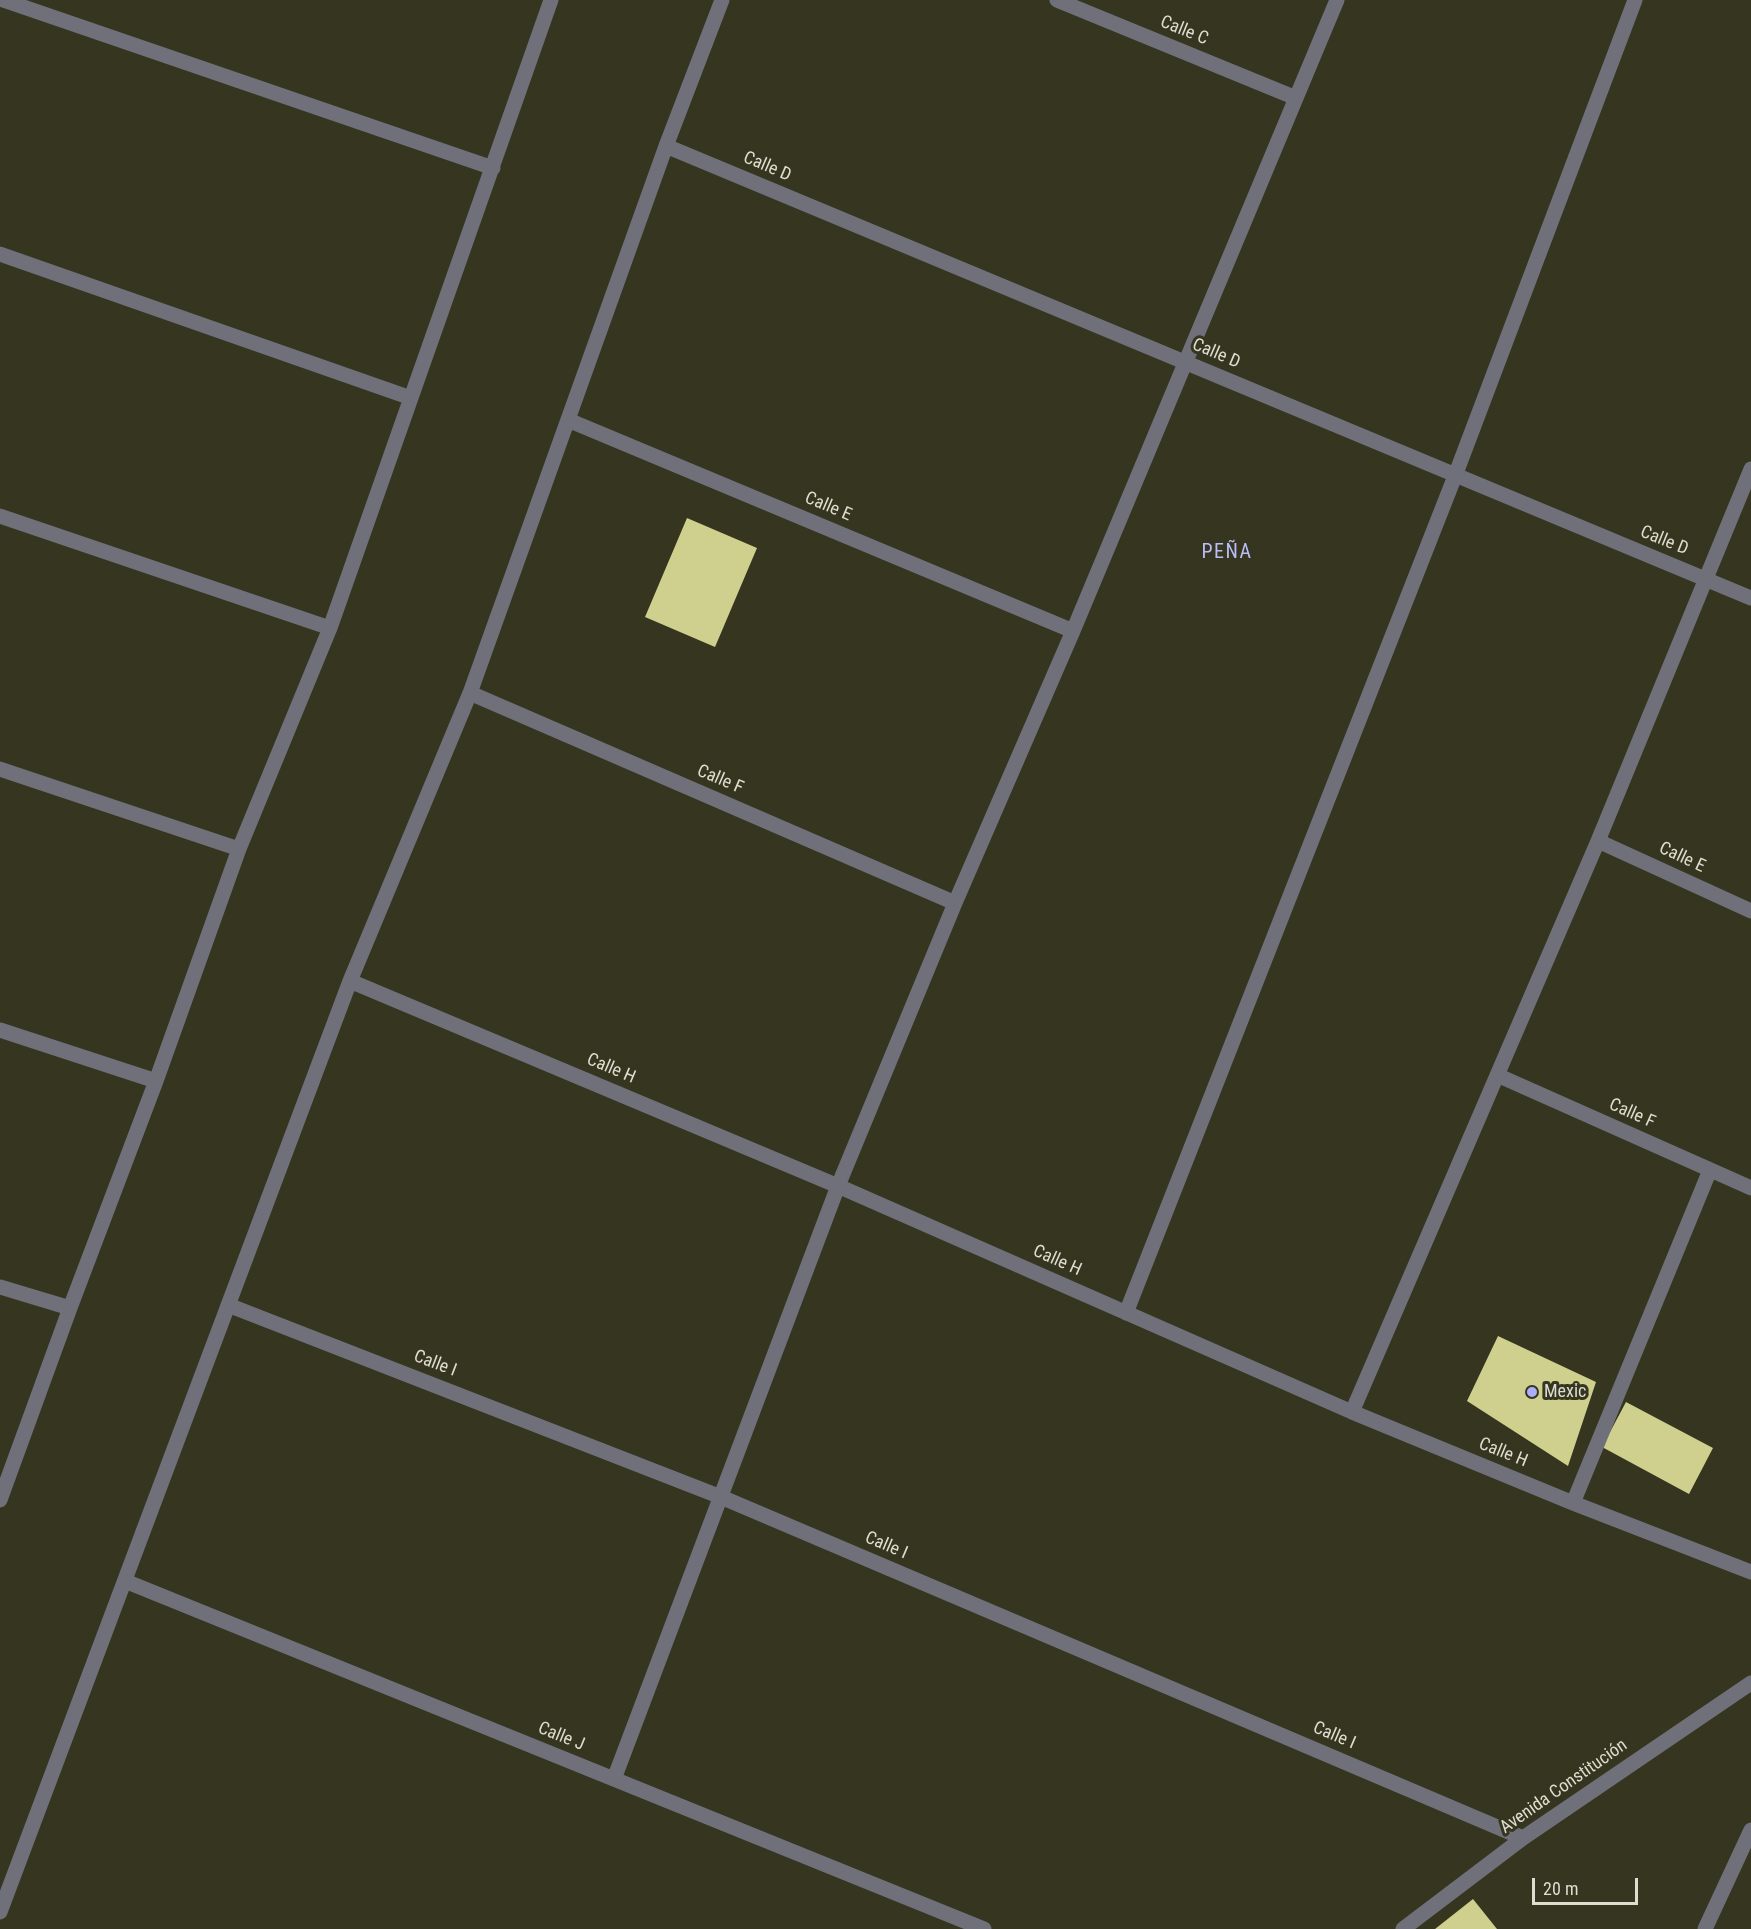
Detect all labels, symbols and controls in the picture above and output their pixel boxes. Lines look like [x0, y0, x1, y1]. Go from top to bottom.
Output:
street label: Calle C [1157, 12, 1211, 50]
street label: Calle D [740, 147, 794, 187]
street label: Calle D [1189, 334, 1243, 374]
street label: Calle E [801, 488, 855, 526]
street label: Calle D [1637, 522, 1691, 560]
district label: PEÑA [1201, 541, 1253, 565]
street label: Calle F [694, 761, 746, 799]
street label: Calle E [1655, 838, 1709, 878]
street label: Calle H [583, 1049, 639, 1089]
street label: Calle F [1606, 1094, 1658, 1134]
street label: Calle H [1029, 1241, 1085, 1281]
street label: Calle I [411, 1346, 459, 1382]
place label: Mexic [1544, 1381, 1586, 1403]
marker: Mexic [1525, 1385, 1539, 1399]
street label: Calle H [1475, 1433, 1531, 1473]
street label: Calle I [861, 1527, 911, 1565]
street label: Calle I [1309, 1717, 1359, 1755]
street label: Calle J [535, 1718, 587, 1756]
street label: Avenida Constitución [1496, 1735, 1632, 1839]
scale bar [1535, 1866, 1642, 1904]
text: 20 m [1543, 1878, 1578, 1899]

